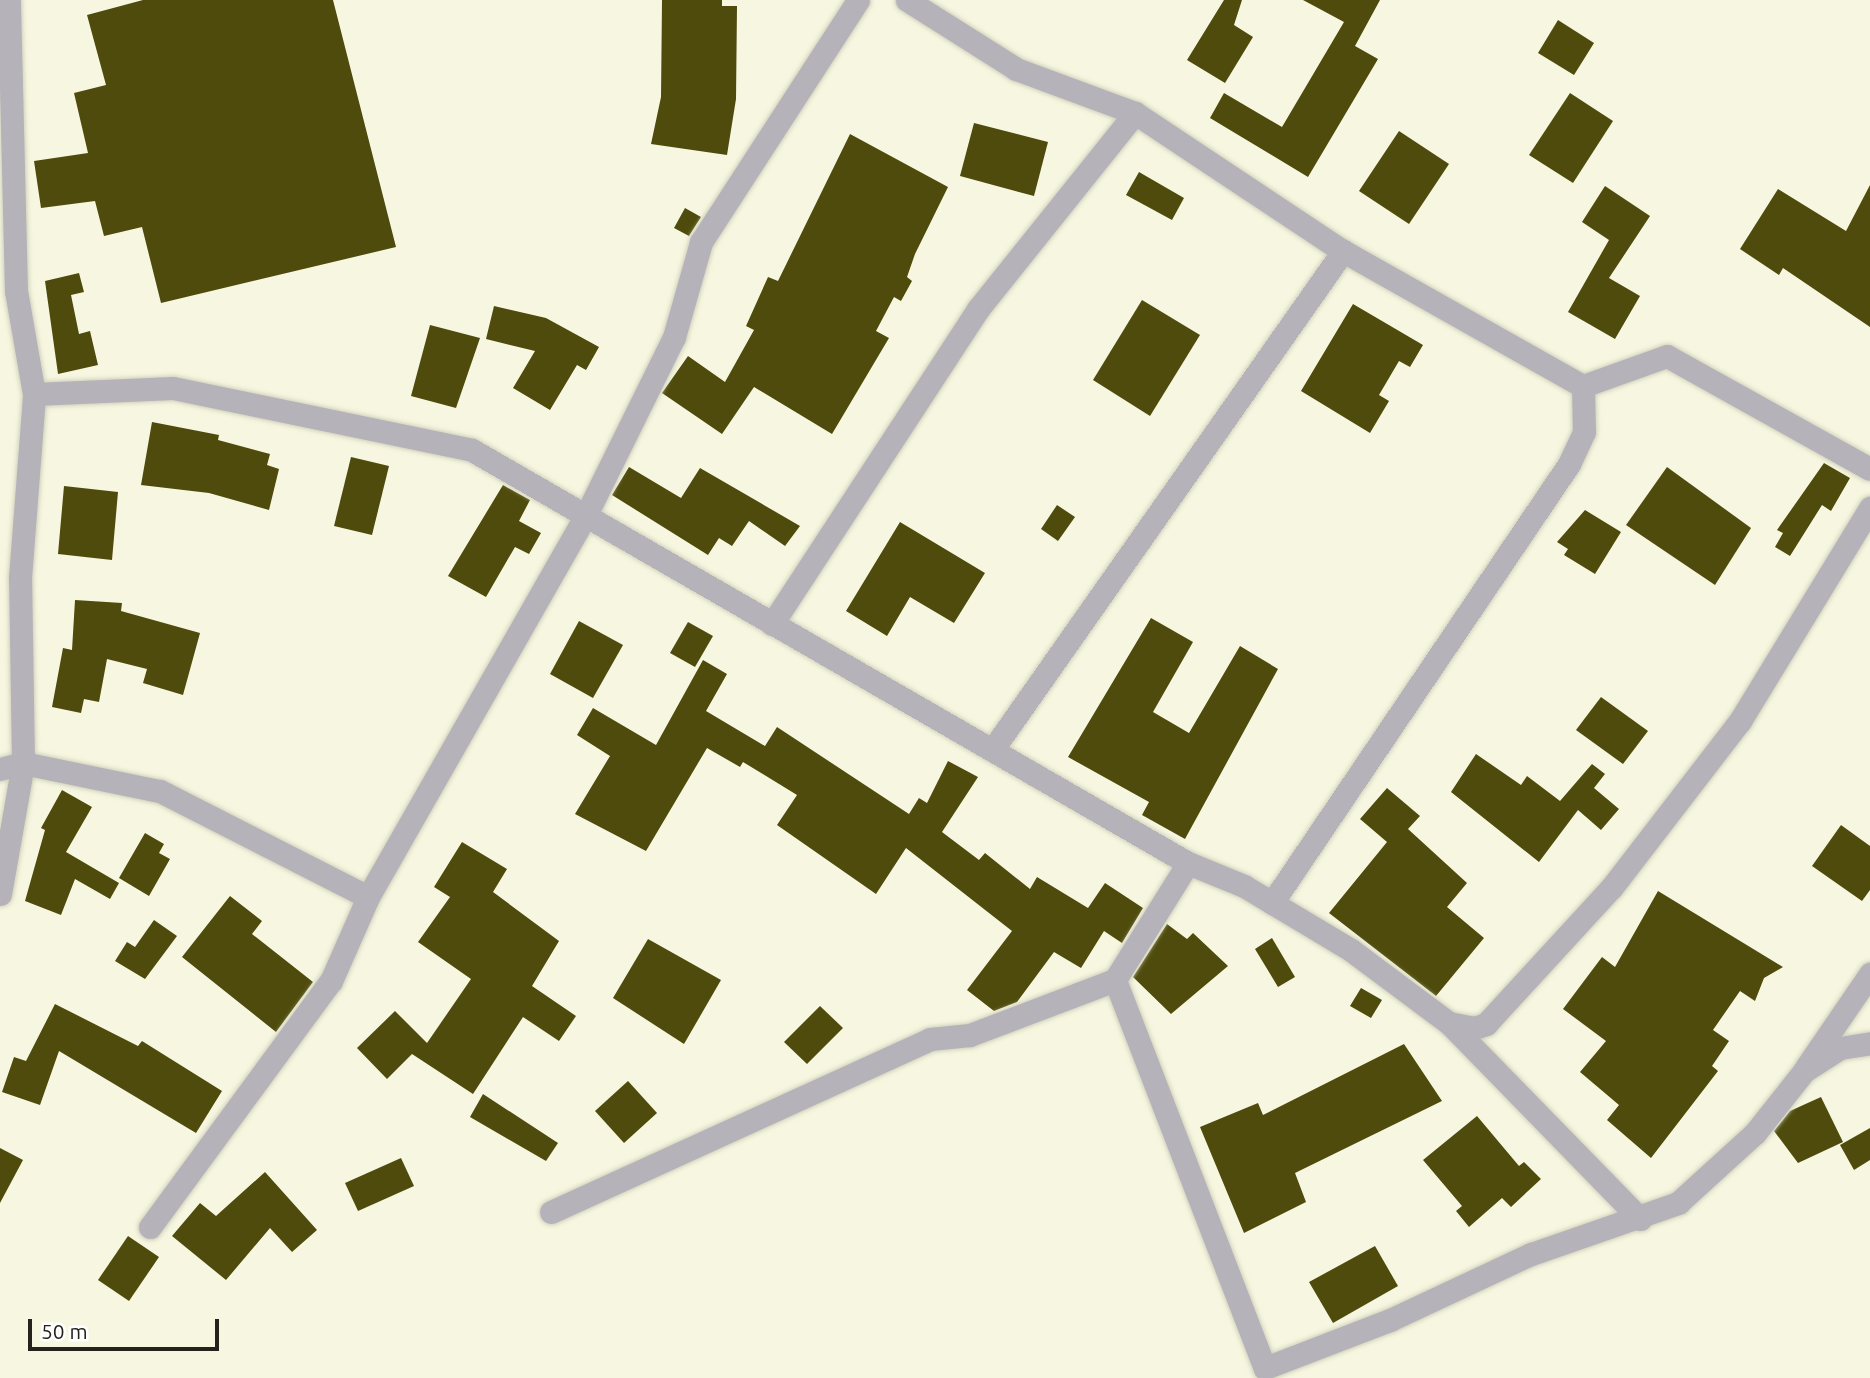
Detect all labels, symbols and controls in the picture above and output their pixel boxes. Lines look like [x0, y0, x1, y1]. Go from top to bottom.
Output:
scale bar [32, 1304, 222, 1348]
text: 50 m [41, 1319, 88, 1343]

